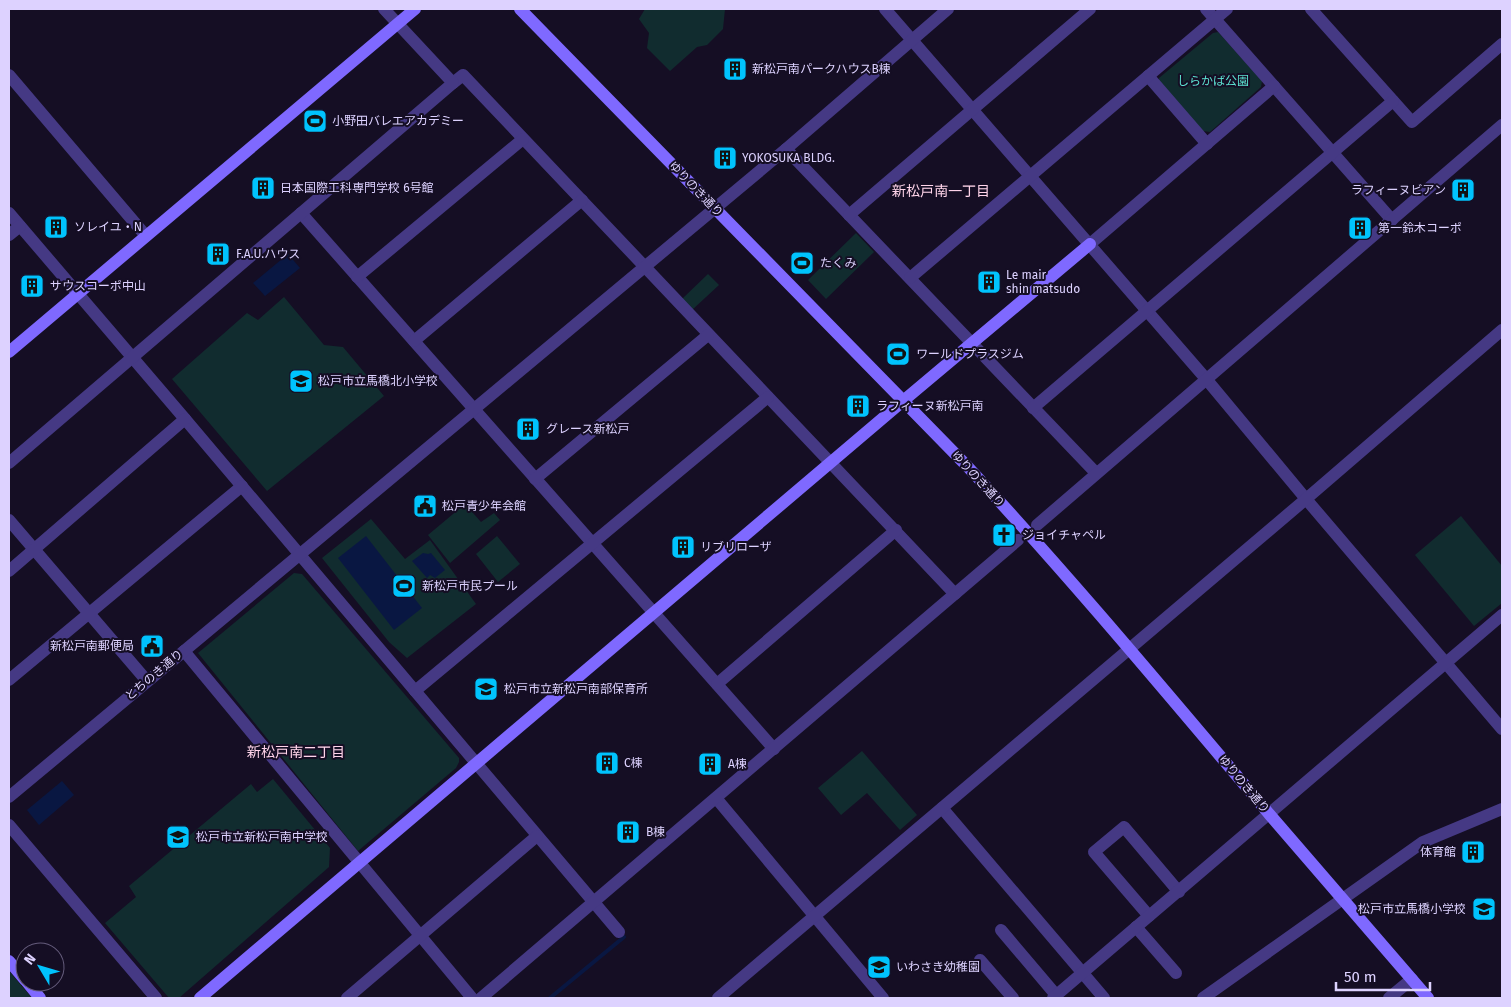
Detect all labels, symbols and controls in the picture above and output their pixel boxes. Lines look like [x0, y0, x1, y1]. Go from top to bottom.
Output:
building icon: 新松戸南パークハウスB棟 [722, 56, 748, 82]
place label: 新松戸南パークハウスB棟 [752, 62, 891, 76]
park label: しらかば公園 [1177, 74, 1249, 88]
sports icon: 小野田バレエアカデミー [302, 108, 328, 134]
place label: 小野田バレエアカデミー [332, 114, 464, 128]
building icon: YOKOSUKA BLDG. [712, 145, 738, 171]
place label: YOKOSUKA BLDG. [742, 151, 835, 165]
street label: ゆりのき通り [666, 158, 726, 220]
building icon: 日本国際工科専門学校 6号館 [250, 175, 276, 201]
building icon: ラフィーヌビアン [1450, 177, 1476, 203]
place label: 日本国際工科専門学校 6号館 [280, 181, 434, 195]
district label: 新松戸南一丁目 [892, 183, 990, 200]
place label: ラフィーヌビアン [1351, 183, 1446, 197]
building icon: ソレイユ・N [43, 214, 69, 240]
building icon: 第一鈴木コーポ [1347, 215, 1373, 241]
place label: ソレイユ・N [74, 220, 142, 234]
place label: 第一鈴木コーポ [1378, 221, 1462, 235]
building icon: F.A.U.ハウス [205, 241, 231, 267]
place label: F.A.U.ハウス [236, 247, 300, 261]
sports icon: たくみ [789, 250, 815, 276]
place label: たくみ [820, 256, 856, 270]
place label: Le mair shin matsudo [1006, 268, 1080, 296]
building icon: Le mair shin matsudo [976, 269, 1002, 295]
building icon: サウスコーポ中山 [19, 273, 45, 299]
place label: サウスコーポ中山 [50, 279, 146, 293]
sports icon: ワールドプラスジム [885, 341, 911, 367]
place label: ワールドプラスジム [916, 347, 1024, 361]
school or university icon: 松戸市立馬橋北小学校 [288, 368, 314, 394]
place label: 松戸市立馬橋北小学校 [318, 374, 438, 388]
building icon: ラフィーヌ新松戸南 [845, 393, 871, 419]
place label: ラフィーヌ新松戸南 [876, 399, 984, 413]
building icon: グレース新松戸 [515, 416, 541, 442]
place label: グレース新松戸 [546, 422, 629, 436]
street label: ゆりのき通り [948, 448, 1008, 510]
public building icon: 松戸青少年会館 [412, 493, 438, 519]
place label: 松戸青少年会館 [442, 499, 526, 513]
church icon: ジョイチャペル [991, 522, 1017, 548]
place label: ジョイチャペル [1022, 528, 1106, 542]
building icon: リブリローザ [670, 534, 696, 560]
place label: リブリローザ [700, 540, 772, 554]
sports icon: 新松戸市民プール [391, 573, 417, 599]
place label: 新松戸市民プール [422, 579, 518, 593]
public building icon: 新松戸南郵便局 [139, 633, 165, 659]
place label: 新松戸南郵便局 [50, 639, 134, 653]
street label: とちのき通り [122, 647, 186, 703]
school or university icon: 松戸市立新松戸南部保育所 [473, 676, 499, 702]
place label: 松戸市立新松戸南部保育所 [504, 682, 648, 696]
district label: 新松戸南二丁目 [247, 744, 345, 761]
building icon: C棟 [594, 750, 620, 776]
building icon: A棟 [697, 751, 723, 777]
street label: ゆりのき通り [1216, 752, 1272, 816]
place label: C棟 [624, 756, 643, 770]
place label: A棟 [728, 757, 747, 771]
building icon: B棟 [615, 819, 641, 845]
school or university icon: 松戸市立新松戸南中学校 [165, 824, 191, 850]
place label: B棟 [646, 825, 665, 839]
place label: 松戸市立新松戸南中学校 [196, 830, 328, 844]
building icon: 体育館 [1460, 839, 1486, 865]
place label: 体育館 [1420, 845, 1456, 859]
school or university icon: 松戸市立馬橋小学校 [1471, 896, 1497, 922]
place label: 松戸市立馬橋小学校 [1358, 902, 1466, 916]
north arrow [15, 942, 65, 992]
text: N [21, 950, 40, 968]
school or university icon: いわさき幼稚園 [866, 954, 892, 980]
place label: いわさき幼稚園 [896, 960, 980, 974]
scale bar [1336, 960, 1430, 992]
text: 50 m [1344, 968, 1377, 986]

